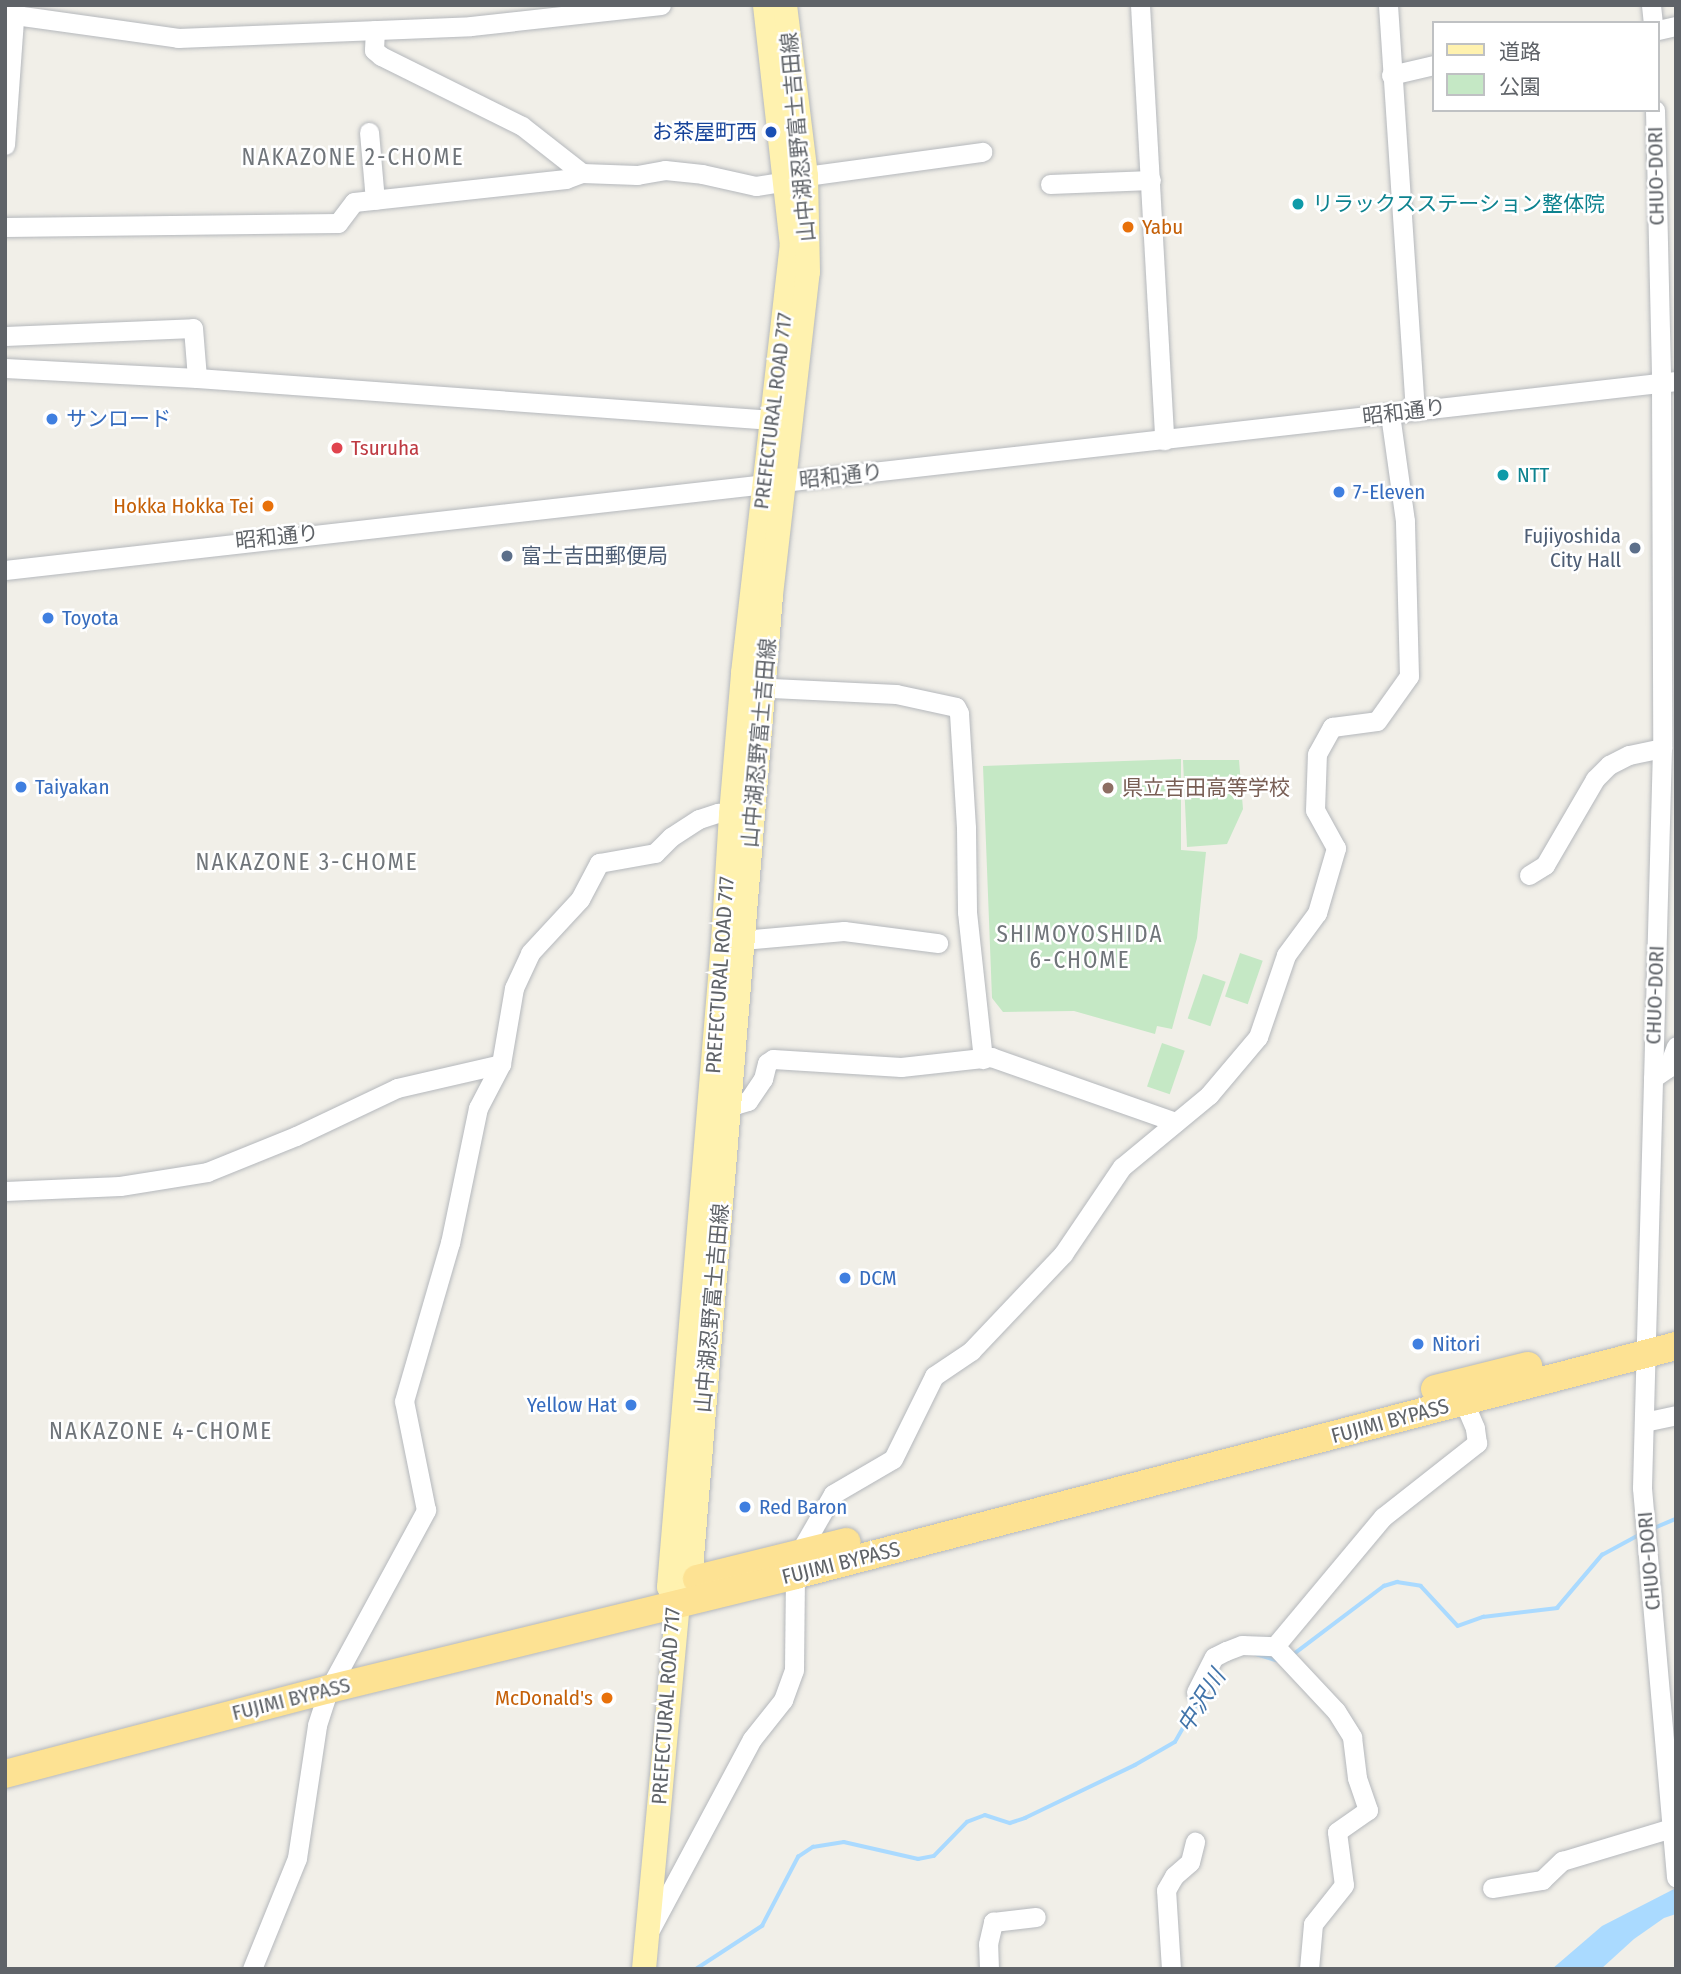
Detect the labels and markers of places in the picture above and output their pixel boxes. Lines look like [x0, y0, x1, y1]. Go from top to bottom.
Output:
place label: お茶屋町西 [652, 119, 757, 145]
marker: お茶屋町西 [763, 124, 779, 140]
place label: リラックスステーション整体院 [1312, 191, 1606, 217]
marker: リラックスステーション整体院 [1290, 196, 1306, 212]
place label: Yabu [1142, 214, 1183, 240]
marker: Yabu [1120, 219, 1136, 235]
place label: サンロード [66, 406, 171, 432]
marker: サンロード [44, 411, 60, 427]
place label: Tsuruha [351, 435, 419, 461]
marker: Tsuruha [329, 440, 345, 456]
place label: NTT [1517, 462, 1549, 488]
marker: NTT [1495, 467, 1511, 483]
place label: 7-Eleven [1353, 479, 1425, 505]
marker: 7-Eleven [1331, 484, 1347, 500]
place label: Hokka Hokka Tei [113, 493, 254, 519]
marker: Hokka Hokka Tei [260, 498, 276, 514]
place label: Fujiyoshida City Hall [1524, 523, 1621, 573]
marker: Fujiyoshida City Hall [1627, 540, 1643, 556]
place label: 富士吉田郵便局 [521, 543, 668, 569]
marker: 富士吉田郵便局 [499, 548, 515, 564]
place label: Toyota [62, 605, 119, 631]
marker: Toyota [40, 610, 56, 626]
place label: Taiyakan [35, 774, 109, 800]
place label: 県立吉田高等学校 [1122, 775, 1290, 801]
marker: Taiyakan [13, 779, 29, 795]
marker: 県立吉田高等学校 [1100, 780, 1116, 796]
place label: DCM [859, 1265, 897, 1291]
marker: DCM [837, 1270, 853, 1286]
place label: Nitori [1432, 1331, 1480, 1357]
marker: Nitori [1410, 1336, 1426, 1352]
place label: Yellow Hat [527, 1392, 617, 1418]
marker: Yellow Hat [623, 1397, 639, 1413]
place label: Red Baron [759, 1494, 847, 1520]
marker: Red Baron [737, 1499, 753, 1515]
place label: McDonald's [495, 1685, 593, 1711]
marker: McDonald's [599, 1690, 615, 1706]

